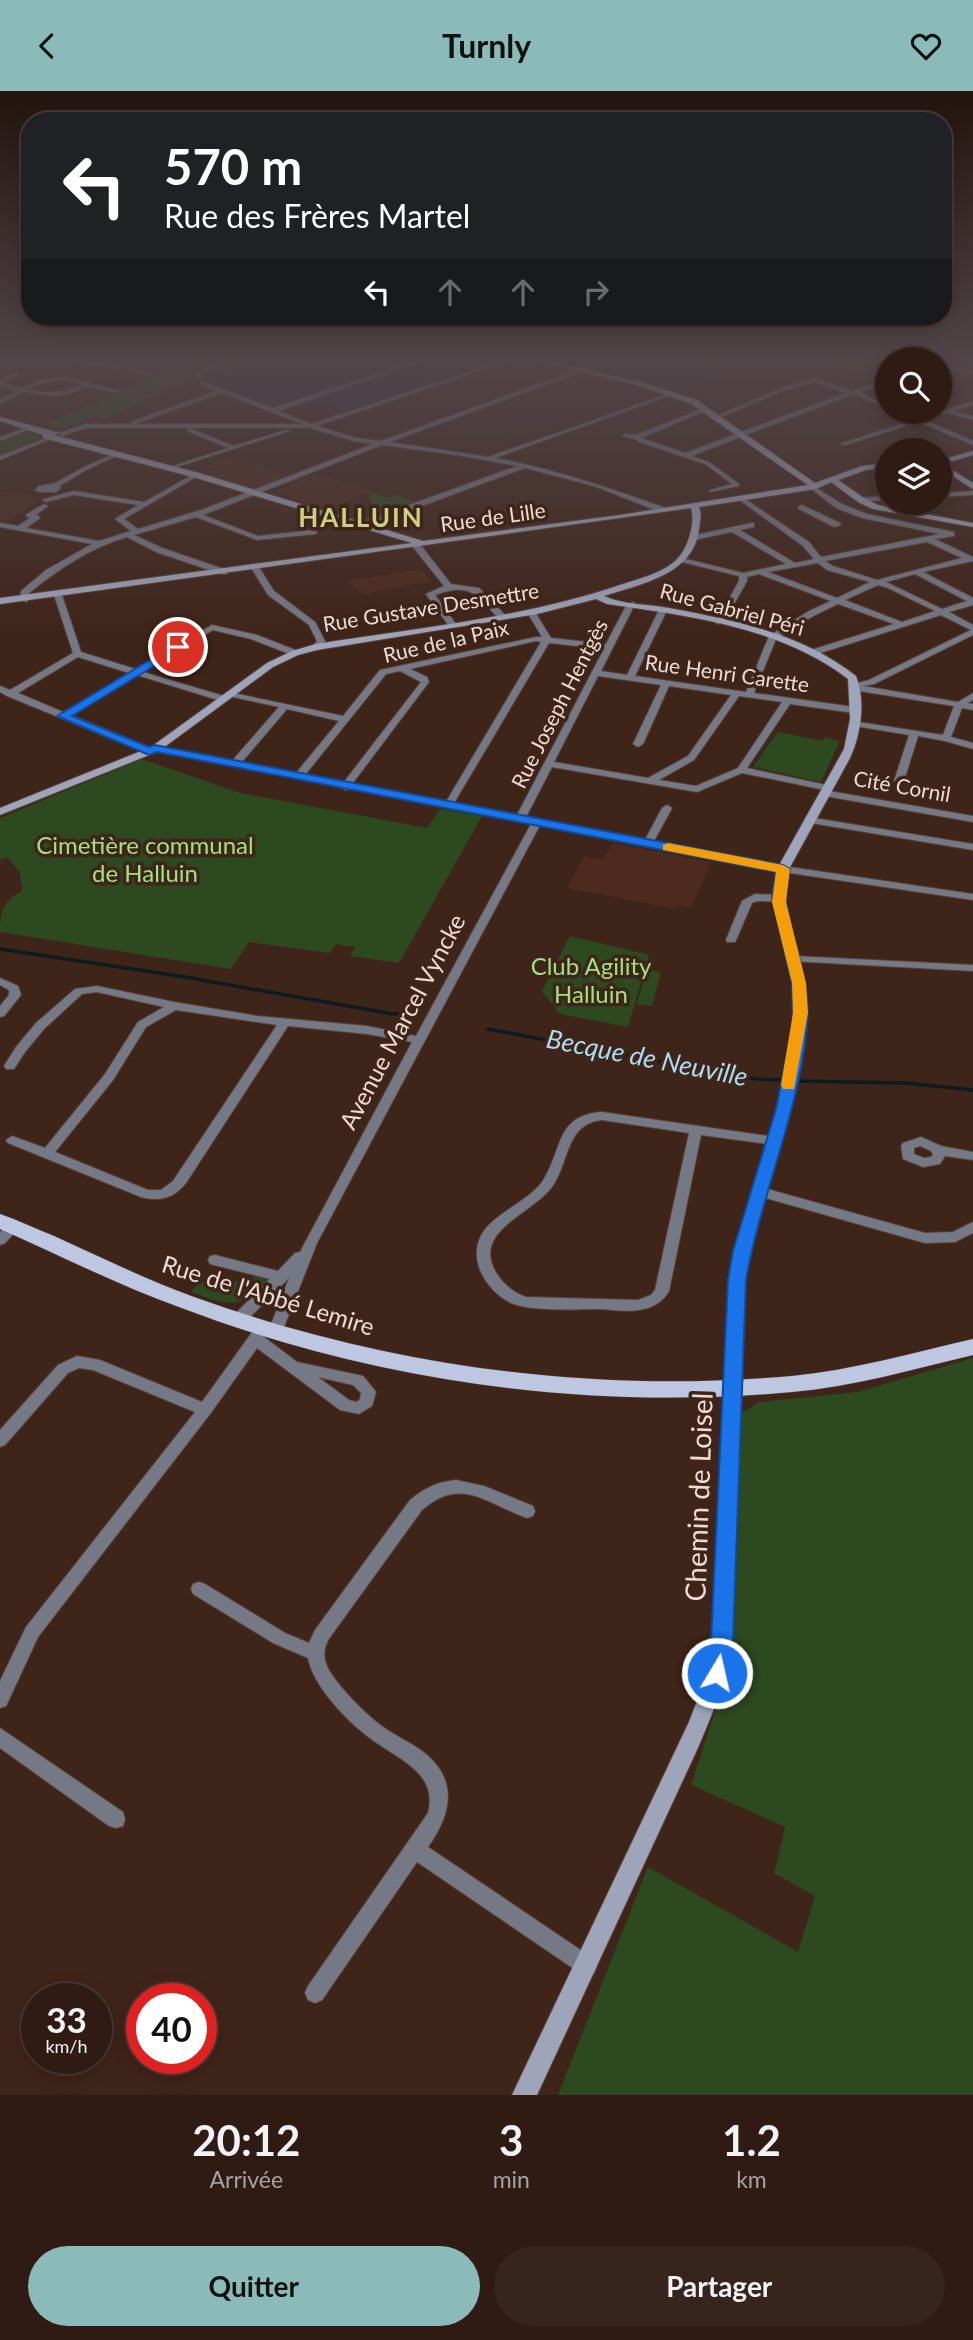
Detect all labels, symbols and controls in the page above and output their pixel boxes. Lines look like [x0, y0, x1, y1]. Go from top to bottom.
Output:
text: Turnly [442, 26, 531, 65]
icon: back [28, 27, 66, 65]
icon: heart [907, 27, 945, 65]
text: 570 m [164, 137, 302, 195]
icon: left [49, 140, 140, 231]
text: Rue des Frères Martel [164, 196, 470, 235]
icon: left [358, 273, 396, 311]
icon: ahead [431, 273, 469, 311]
icon: ahead [504, 273, 542, 311]
icon: right [577, 273, 615, 311]
map controls [875, 347, 952, 515]
button: search [875, 347, 952, 424]
button: layers [875, 438, 952, 515]
street label: Rue de Lille [439, 497, 547, 536]
district label: HALLUIN [298, 501, 424, 533]
street label: Rue Gustave Desmettre [321, 577, 541, 636]
street label: Rue Gabriel Péri [658, 577, 807, 640]
street label: Rue de la Paix [380, 614, 511, 667]
street label: Rue Joseph Hentgès [505, 615, 612, 792]
pin [148, 617, 208, 677]
icon: arrive [159, 628, 197, 666]
street label: Rue Henri Carette [644, 649, 811, 696]
street label: Cité Cornil [852, 765, 953, 806]
park label: Cimetière communal de Halluin [36, 830, 254, 887]
street label: Avenue Marcel Vyncke [333, 909, 471, 1134]
park label: Club Agility Halluin [531, 951, 652, 1008]
water label: Becque de Neuville [544, 1022, 750, 1092]
street label: Rue de l'Abbé Lemire [159, 1248, 378, 1341]
street label: Chemin de Loisel [677, 1392, 719, 1602]
position arrow [680, 1636, 754, 1710]
speed limit sign: 40 [126, 1983, 217, 2074]
text: 33 [46, 1998, 87, 2040]
text: km/h [45, 2035, 88, 2057]
text: 20:12 [192, 2115, 300, 2165]
text: 3 [499, 2115, 523, 2165]
text: 1.2 [722, 2115, 781, 2165]
text: Arrivée [210, 2165, 283, 2193]
text: min [493, 2165, 530, 2193]
text: km [736, 2165, 767, 2193]
button: Quitter [28, 2246, 480, 2326]
button: Partager [494, 2246, 945, 2326]

